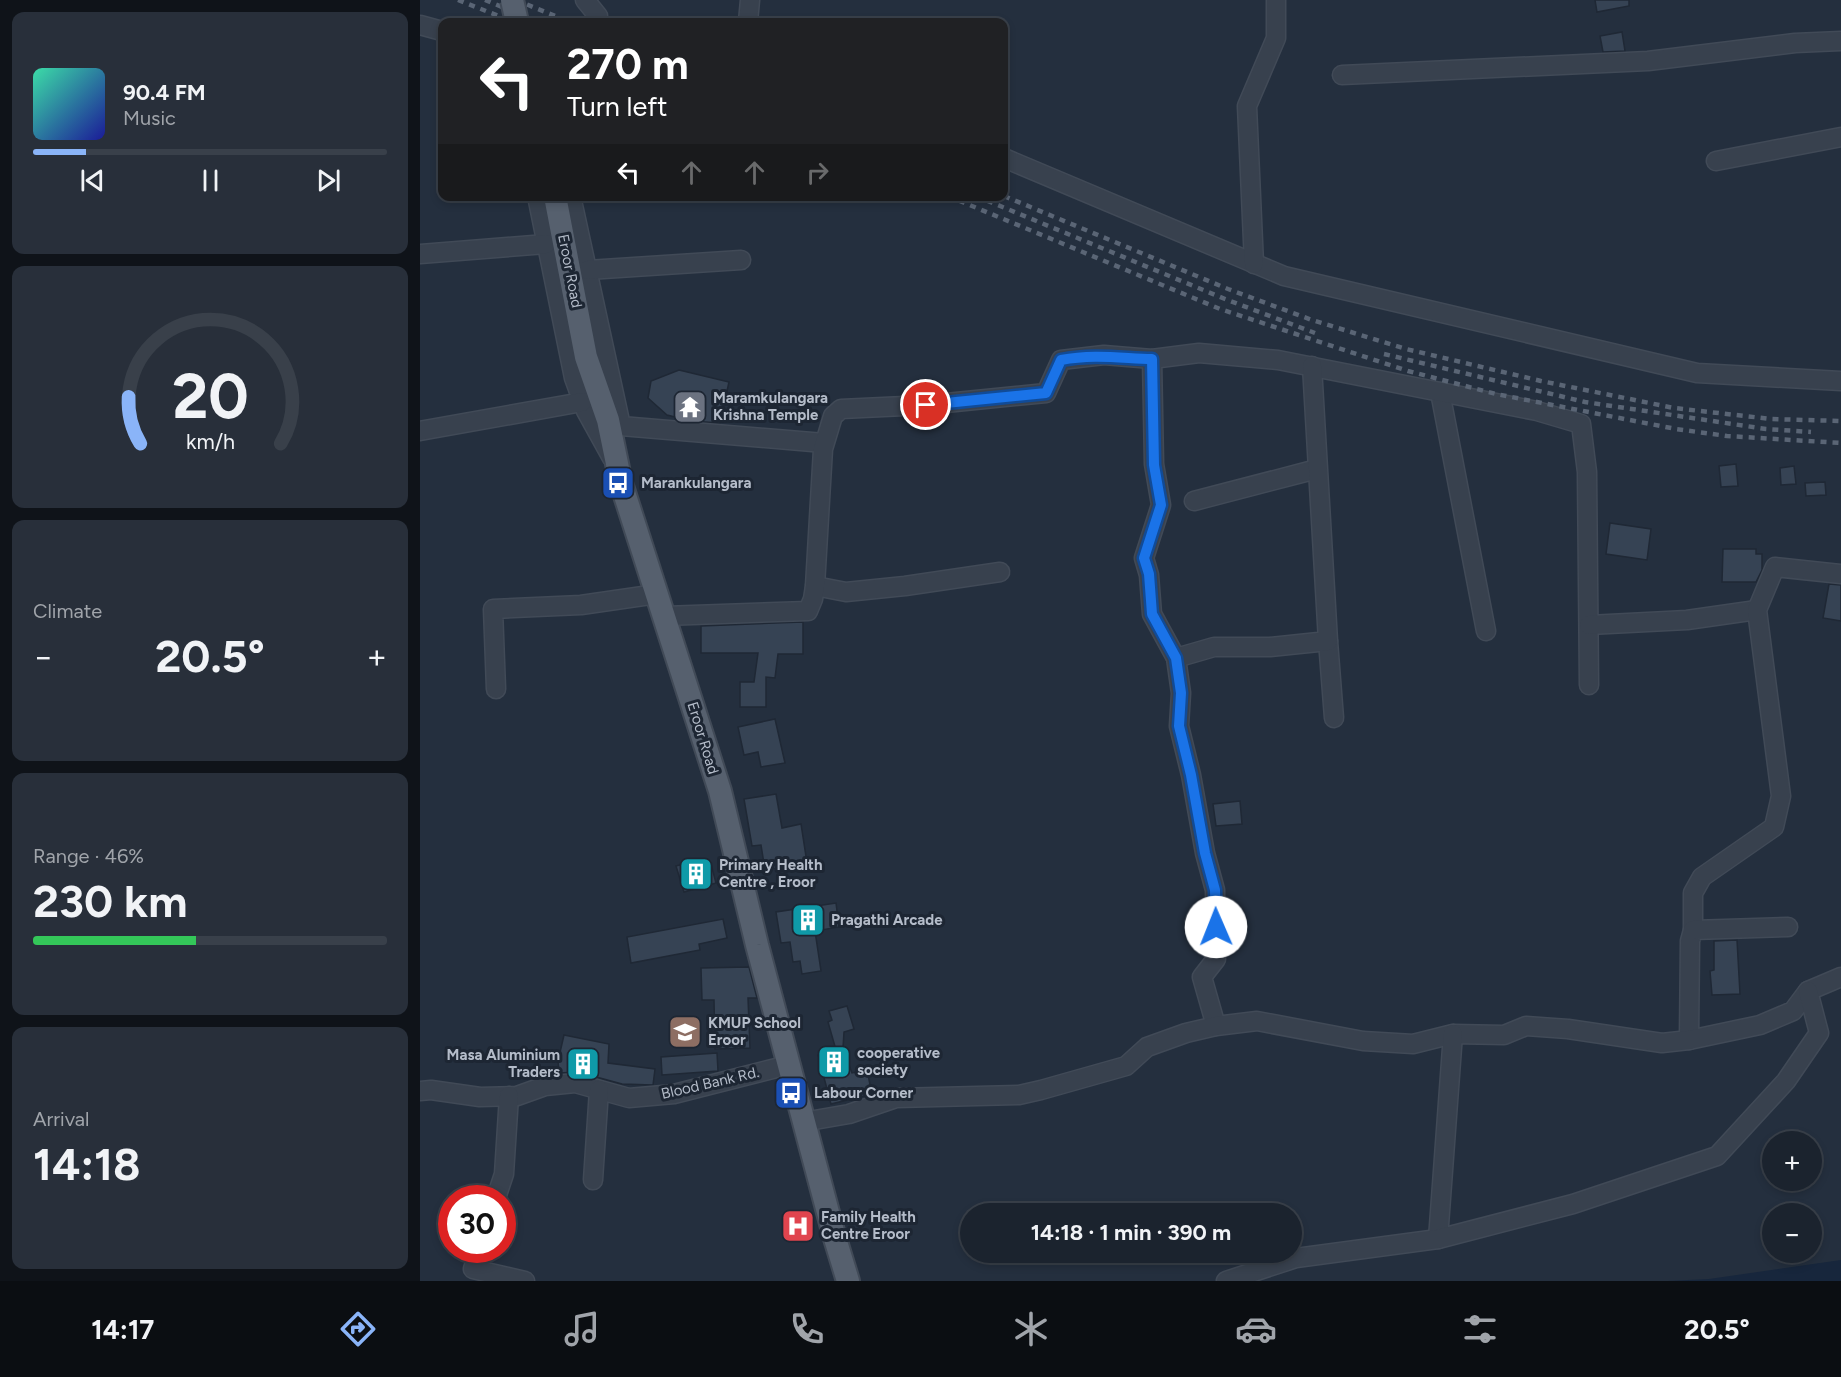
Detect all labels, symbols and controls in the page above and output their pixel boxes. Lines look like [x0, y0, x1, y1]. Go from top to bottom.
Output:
text: 270 m [567, 39, 689, 90]
icon: left [468, 42, 546, 120]
text: 90.4 FM [123, 79, 206, 106]
text: Turn left [567, 90, 667, 123]
text: Music [123, 106, 176, 130]
icon: left [612, 156, 645, 189]
icon: ahead [675, 156, 708, 189]
icon: ahead [738, 156, 771, 189]
icon: right [801, 156, 834, 189]
icon: previous [76, 164, 109, 197]
icon: pause [194, 164, 227, 197]
icon: next [312, 164, 345, 197]
street label: Eroor Road [554, 233, 586, 309]
text: 20 [172, 359, 248, 434]
pin [900, 379, 951, 430]
icon: arrive [909, 388, 942, 421]
temple icon: Maramkulangara Krishna Temple [672, 389, 708, 425]
place label: Maramkulangara Krishna Temple [713, 389, 828, 424]
text: km/h [186, 429, 234, 454]
bus stop icon: Marankulangara [600, 465, 636, 501]
place label: Marankulangara [641, 474, 752, 492]
text: Climate [33, 599, 102, 623]
text: 20.5° [155, 629, 265, 683]
text: − [33, 637, 54, 676]
text: + [366, 637, 387, 676]
street label: Eroor Road [683, 700, 723, 776]
text: Range · 46% [33, 844, 144, 868]
building icon: Primary Health Centre , Eroor [678, 856, 714, 892]
place label: Primary Health Centre , Eroor [719, 856, 822, 891]
text: 230 km [33, 874, 187, 928]
position arrow [1184, 895, 1248, 959]
building icon: Pragathi Arcade [790, 902, 826, 938]
place label: Pragathi Arcade [831, 911, 943, 929]
school or university icon: KMUP School Eroor [667, 1014, 703, 1050]
place label: KMUP School Eroor [708, 1014, 801, 1049]
building icon: cooperative society [816, 1044, 852, 1080]
place label: cooperative society [857, 1044, 941, 1079]
place label: Masa Aluminium Traders [447, 1046, 560, 1081]
building icon: Masa Aluminium Traders [565, 1046, 601, 1082]
street label: Blood Bank Rd. [659, 1063, 761, 1103]
bus stop icon: Labour Corner [773, 1075, 809, 1111]
place label: Labour Corner [814, 1084, 914, 1102]
text: Arrival [33, 1107, 89, 1131]
map controls [1762, 1131, 1822, 1263]
button: + [1762, 1131, 1822, 1191]
text: 14:18 [33, 1137, 141, 1191]
speed limit sign: 30 [438, 1185, 516, 1263]
button: − [1762, 1203, 1822, 1263]
hospital icon: Family Health Centre Eroor [780, 1208, 816, 1244]
place label: Family Health Centre Eroor [821, 1208, 916, 1243]
text: 14:18 · 1 min · 390 m [1031, 1219, 1231, 1246]
icon: directions [337, 1308, 379, 1350]
icon: music [561, 1308, 603, 1350]
icon: phone [786, 1308, 828, 1350]
icon: climate [1010, 1308, 1052, 1350]
icon: car [1235, 1308, 1277, 1350]
icon: filters [1459, 1308, 1501, 1350]
text: 14:17 [91, 1313, 154, 1346]
text: 20.5° [1684, 1313, 1750, 1346]

